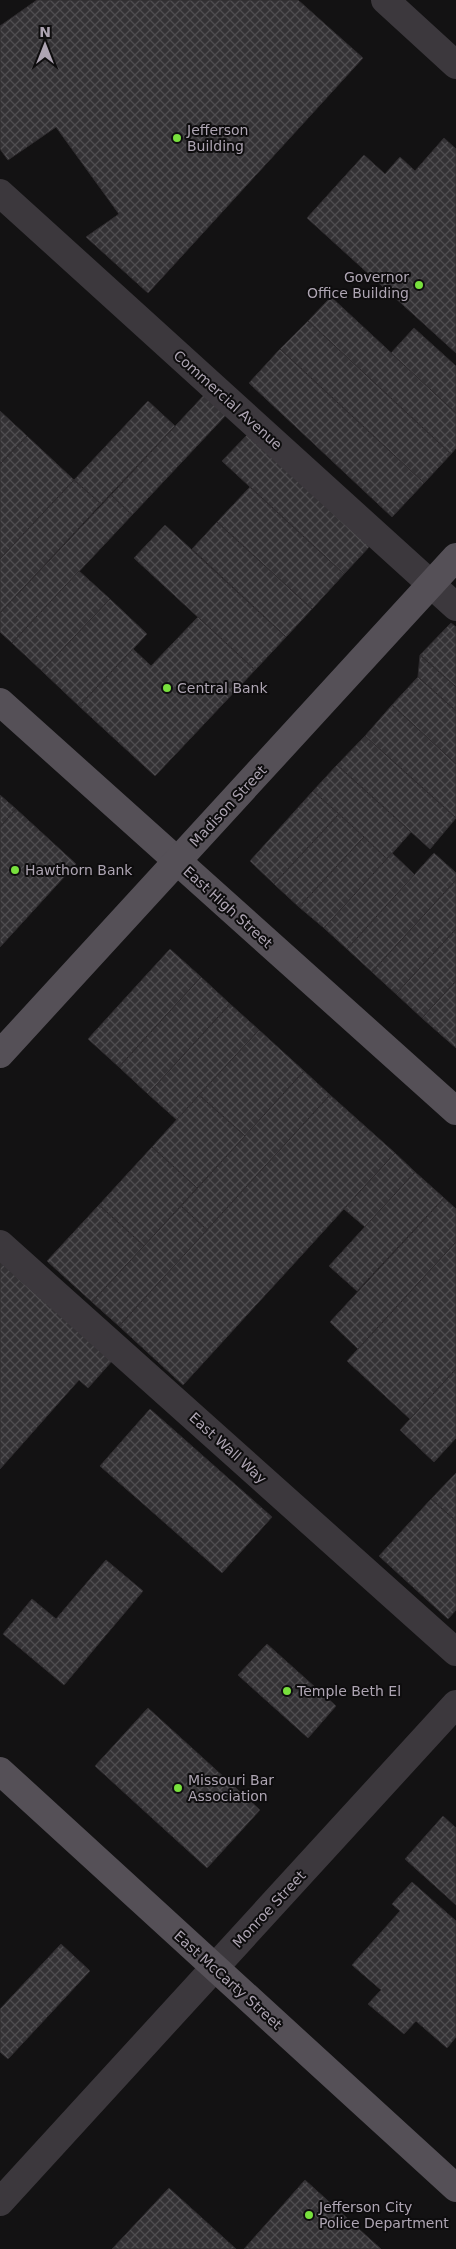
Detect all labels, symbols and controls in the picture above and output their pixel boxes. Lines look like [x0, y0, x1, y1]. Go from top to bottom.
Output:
north arrow [20, 20, 70, 70]
text: N [39, 24, 51, 40]
place label: Jefferson Building [186, 122, 249, 154]
marker: Jefferson Building [171, 132, 183, 144]
place label: Governor Office Building [307, 269, 409, 301]
marker: Governor Office Building [413, 279, 425, 291]
street label: Commercial Avenue [171, 347, 285, 453]
place label: Central Bank [177, 680, 268, 696]
marker: Central Bank [161, 682, 173, 694]
street label: Madison Street [186, 762, 270, 850]
place label: Hawthorn Bank [25, 862, 133, 878]
street label: East High Street [180, 863, 276, 951]
marker: Hawthorn Bank [9, 864, 21, 876]
street label: East Wall Way [186, 1409, 270, 1487]
place label: Temple Beth El [296, 1683, 401, 1699]
marker: Temple Beth El [281, 1685, 293, 1697]
place label: Missouri Bar Association [188, 1772, 274, 1804]
marker: Missouri Bar Association [172, 1782, 184, 1794]
street label: Monroe Street [229, 1867, 309, 1951]
street label: East McCarty Street [171, 1927, 285, 2033]
place label: Jefferson City Police Department [318, 2199, 449, 2231]
marker: Jefferson City Police Department [303, 2209, 315, 2221]

